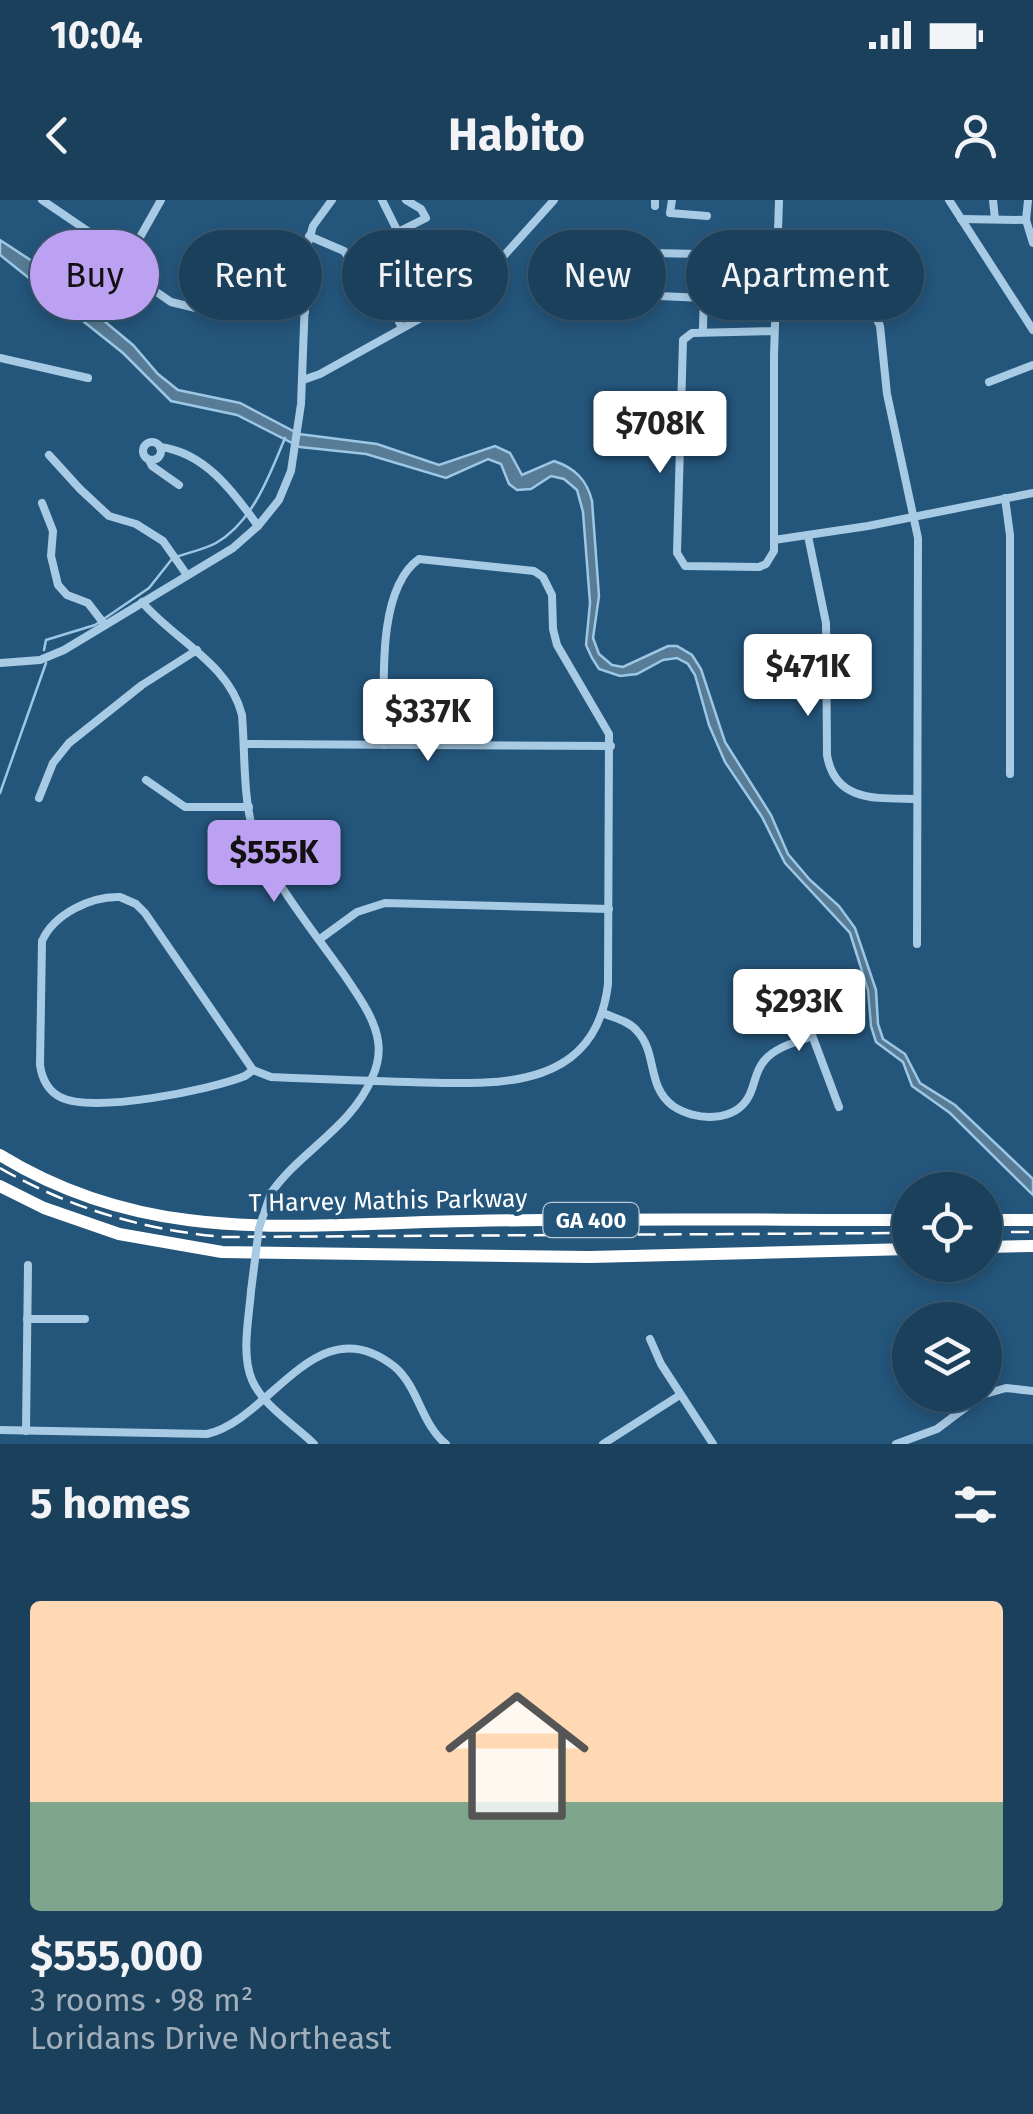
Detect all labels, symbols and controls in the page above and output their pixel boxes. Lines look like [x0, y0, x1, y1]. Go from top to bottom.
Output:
text: 10:04 [50, 12, 143, 58]
icon: back [30, 108, 85, 163]
text: Habito [448, 108, 585, 162]
icon: person [948, 108, 1003, 163]
chip: Buy [30, 230, 159, 320]
chip: Rent [179, 230, 322, 320]
chip: Filters [342, 230, 508, 320]
chip: New [528, 230, 666, 320]
chip: Apartment [686, 230, 924, 320]
pin: $708K [590, 391, 730, 476]
text: $708K [615, 404, 705, 442]
pin: $471K [738, 634, 878, 719]
text: $471K [766, 647, 850, 685]
pin: $337K [358, 679, 498, 764]
text: $337K [385, 692, 471, 730]
pin: $555K [204, 820, 344, 905]
text: $555K [230, 833, 318, 871]
pin: $293K [729, 969, 869, 1054]
text: $293K [755, 982, 843, 1020]
map controls [892, 1172, 1002, 1412]
button: locate [892, 1172, 1002, 1282]
street label: T Harvey Mathis Parkway [248, 1184, 528, 1218]
road number: GA 400 [544, 1203, 638, 1237]
button: layers [892, 1302, 1002, 1412]
icon: filters [948, 1477, 1003, 1532]
text: 5 homes [30, 1479, 190, 1529]
icon: home [427, 1666, 607, 1846]
text: $555,000 [30, 1931, 203, 1981]
text: 3 rooms · 98 m² [30, 1981, 253, 2019]
text: Loridans Drive Northeast [30, 2019, 391, 2057]

